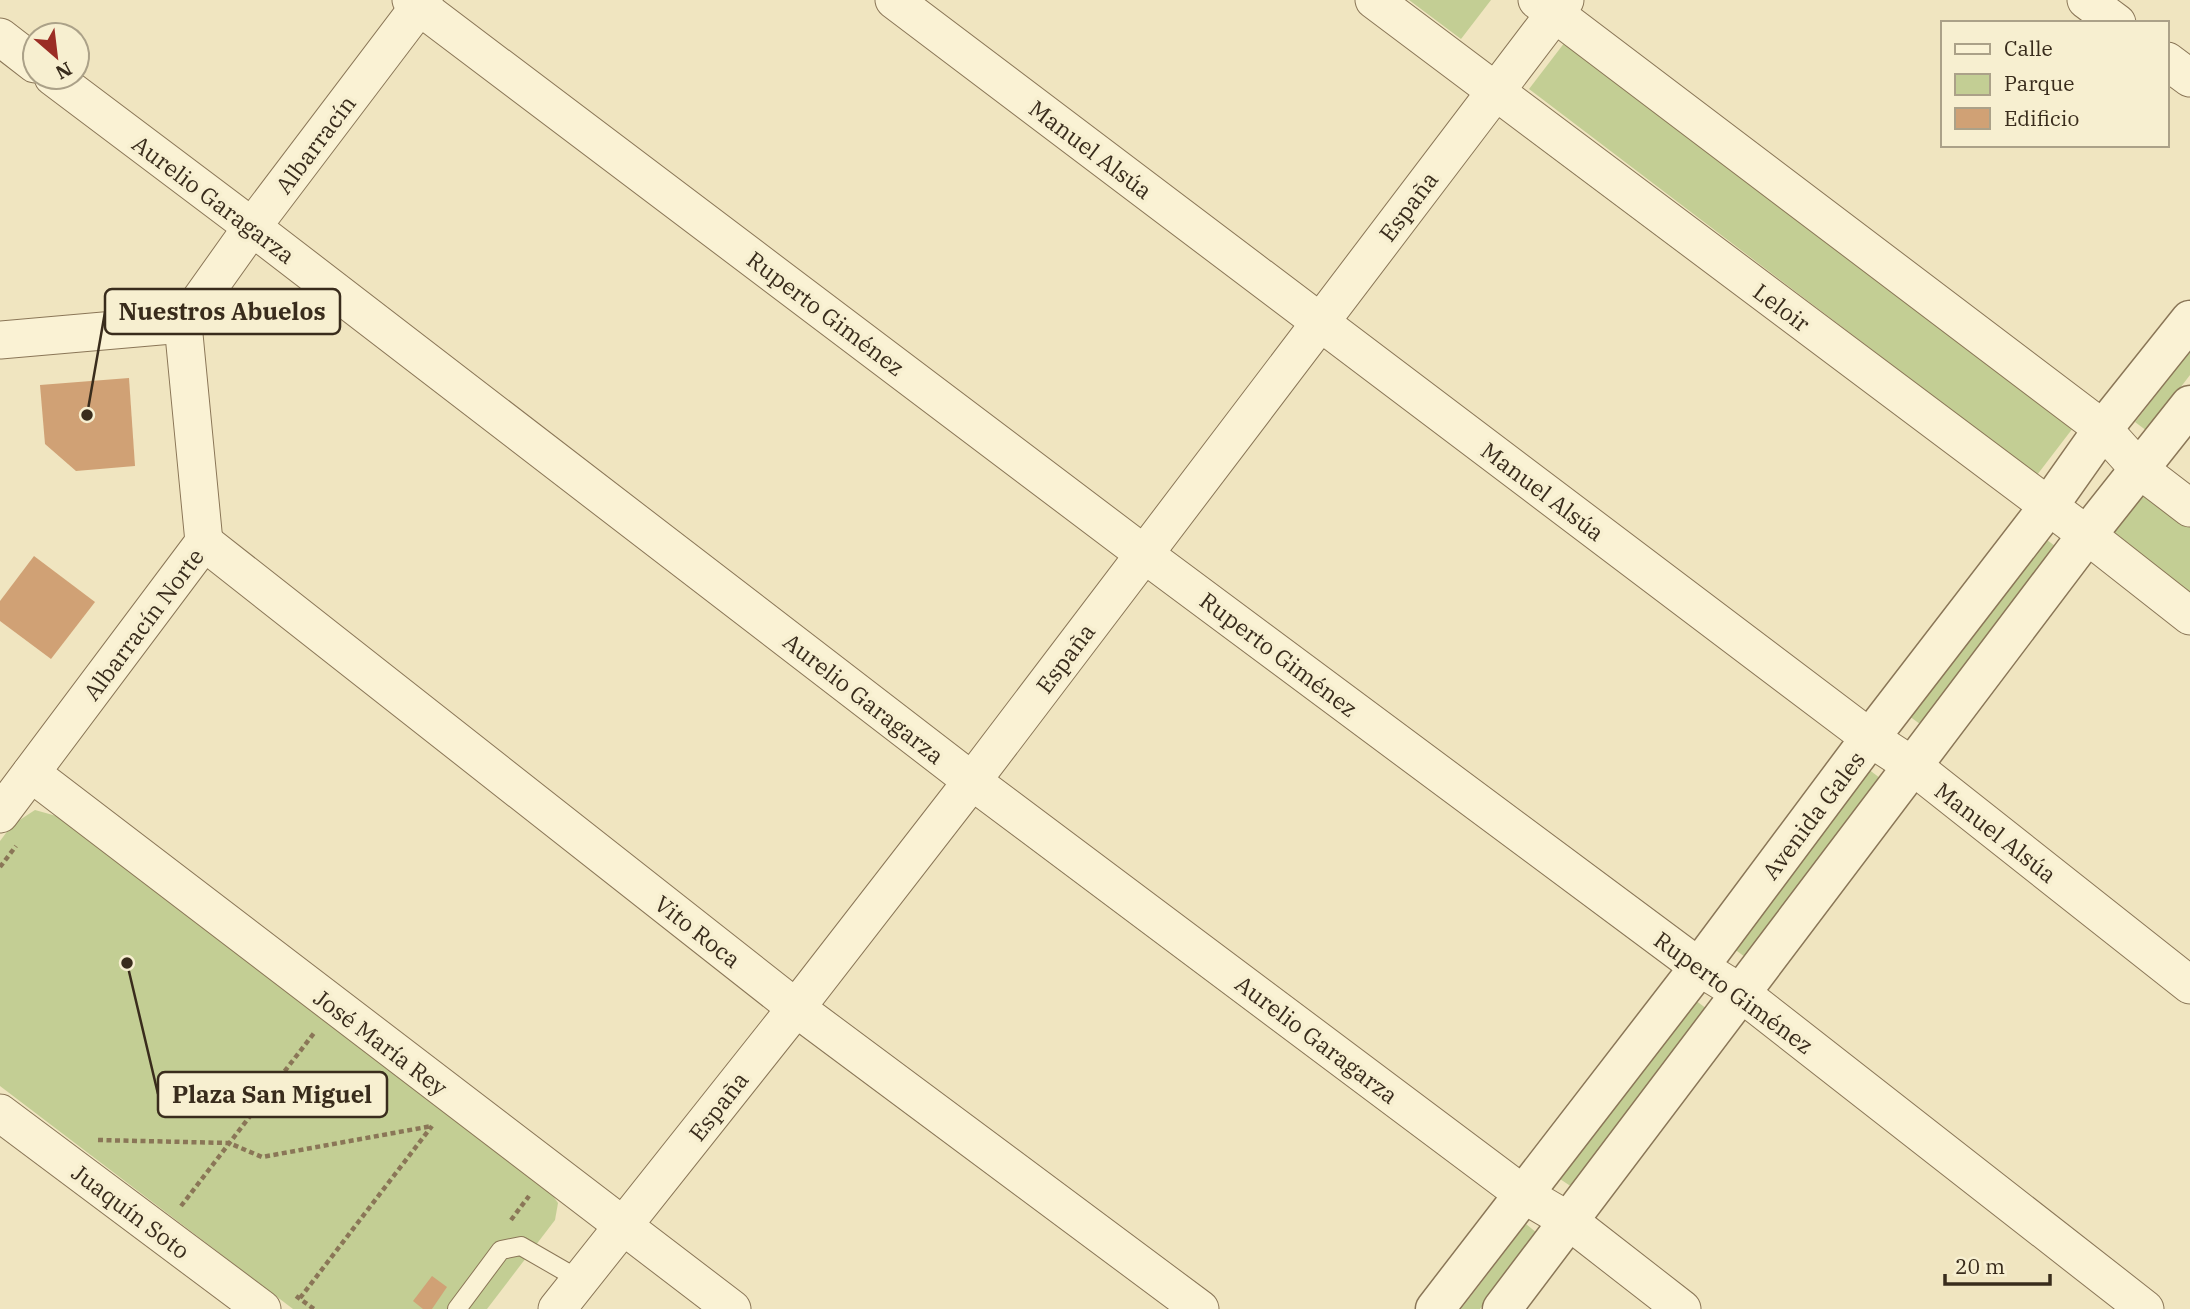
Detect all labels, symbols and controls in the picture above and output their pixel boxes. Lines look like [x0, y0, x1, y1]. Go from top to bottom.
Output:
north arrow [21, 21, 91, 91]
legend [1941, 21, 2169, 147]
text: Calle [2004, 34, 2053, 62]
text: N [52, 57, 76, 85]
text: Parque [2004, 69, 2074, 97]
street label: Albarracín [268, 89, 362, 199]
street label: Manuel Alsúa [1023, 93, 1159, 205]
text: Edificio [2004, 104, 2079, 132]
street label: Aurelio Garagarza [127, 128, 301, 270]
street label: España [1372, 165, 1444, 247]
street label: Ruperto Giménez [741, 244, 911, 382]
street label: Leloir [1748, 276, 1816, 338]
callout: Nuestros Abuelos [105, 289, 340, 334]
text: Nuestros Abuelos [118, 295, 326, 327]
street label: Manuel Alsúa [1475, 435, 1611, 547]
street label: Albarracín Norte [76, 542, 210, 706]
street label: Ruperto Giménez [1194, 585, 1364, 723]
street label: España [1029, 617, 1101, 699]
street label: Aurelio Garagarza [778, 626, 950, 770]
street label: Avenida Gales [1755, 745, 1871, 885]
street label: Manuel Alsúa [1929, 775, 2063, 889]
street label: Vito Roca [649, 888, 747, 974]
street label: Ruperto Giménez [1648, 924, 1820, 1060]
street label: Aurelio Garagarza [1230, 968, 1404, 1110]
street label: José María Rey [308, 982, 454, 1102]
street label: España [682, 1065, 754, 1147]
callout: Plaza San Miguel [158, 1072, 387, 1117]
text: Plaza San Miguel [172, 1078, 372, 1110]
street label: Juaquín Soto [66, 1157, 196, 1265]
scale bar [1945, 1242, 2050, 1286]
text: 20 m [1955, 1252, 2005, 1280]

